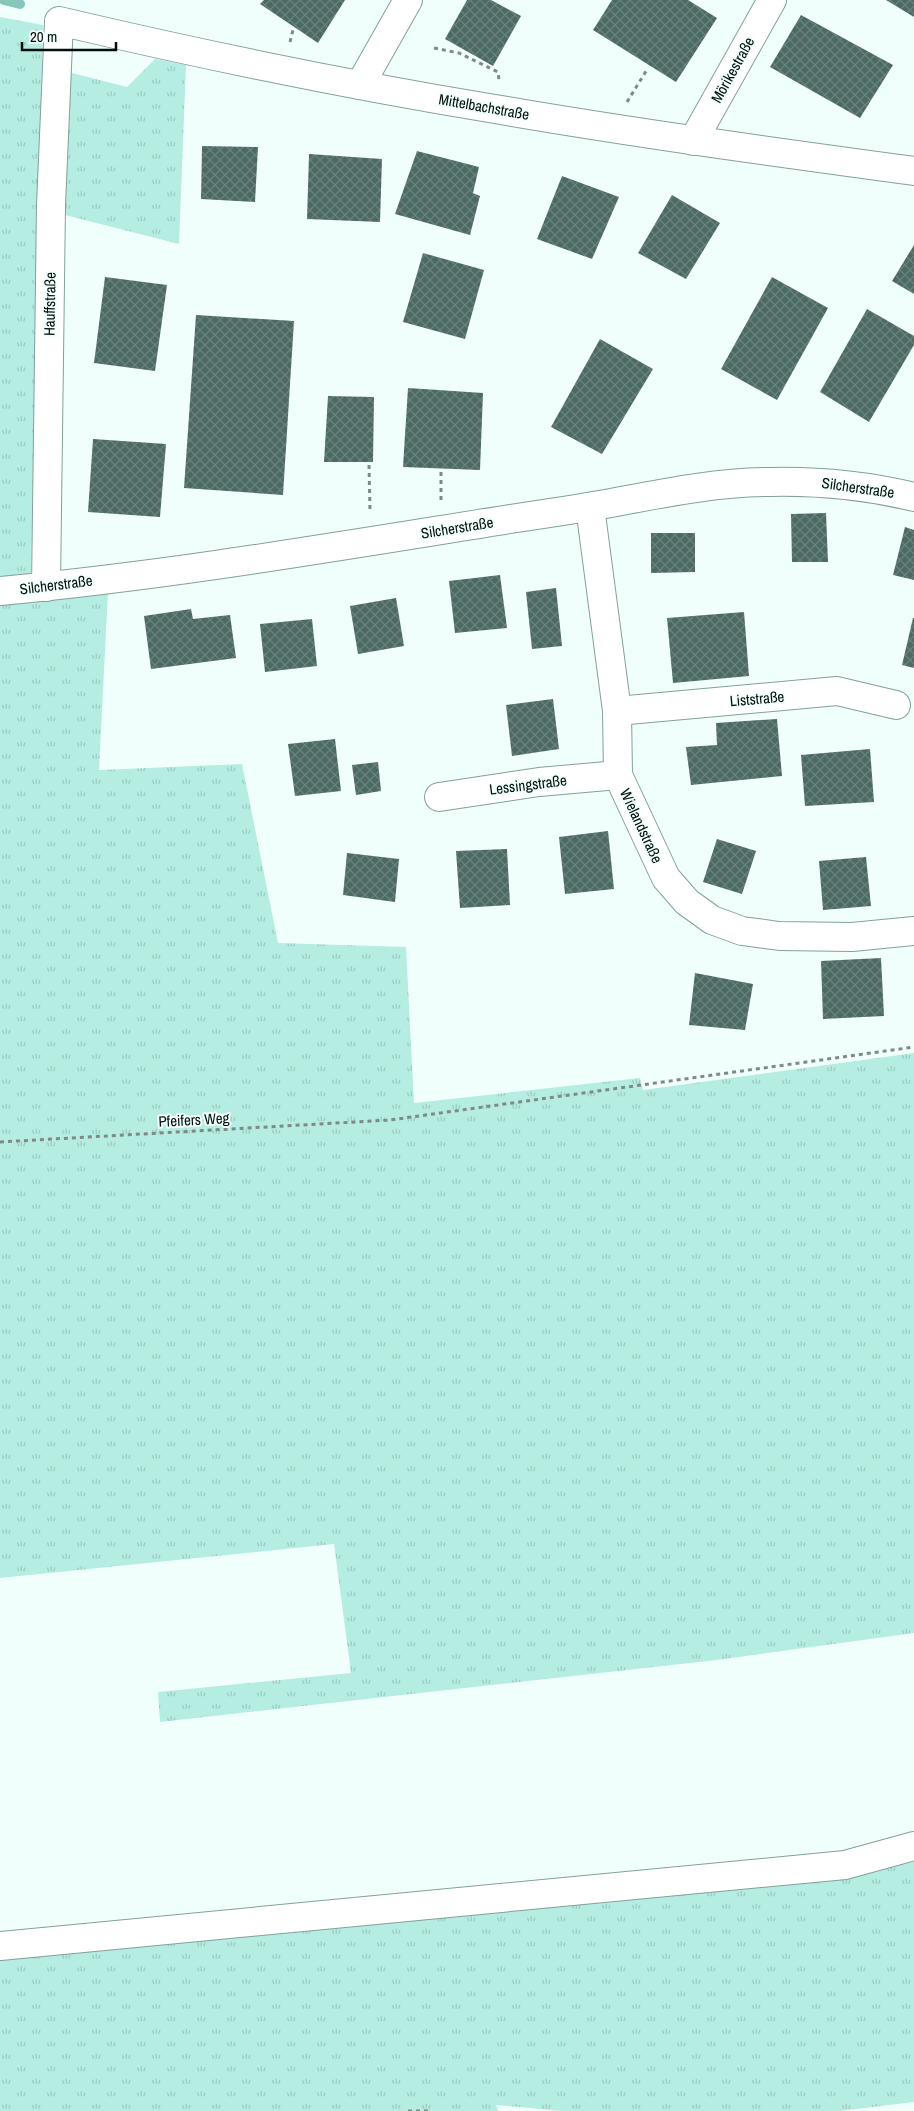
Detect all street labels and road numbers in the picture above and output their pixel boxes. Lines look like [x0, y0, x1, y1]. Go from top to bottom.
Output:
street label: Mörikestraße [706, 33, 759, 107]
street label: Mittelbachstraße [437, 88, 531, 125]
street label: Hauffstraße [38, 272, 61, 336]
street label: Silcherstraße [820, 472, 896, 503]
street label: Silcherstraße [419, 511, 495, 544]
street label: Silcherstraße [18, 570, 94, 599]
street label: Liststraße [729, 686, 785, 711]
street label: Lessingstraße [488, 769, 568, 800]
street label: Wielandstraße [615, 785, 668, 867]
street label: Pfeifers Weg [158, 1107, 230, 1132]

